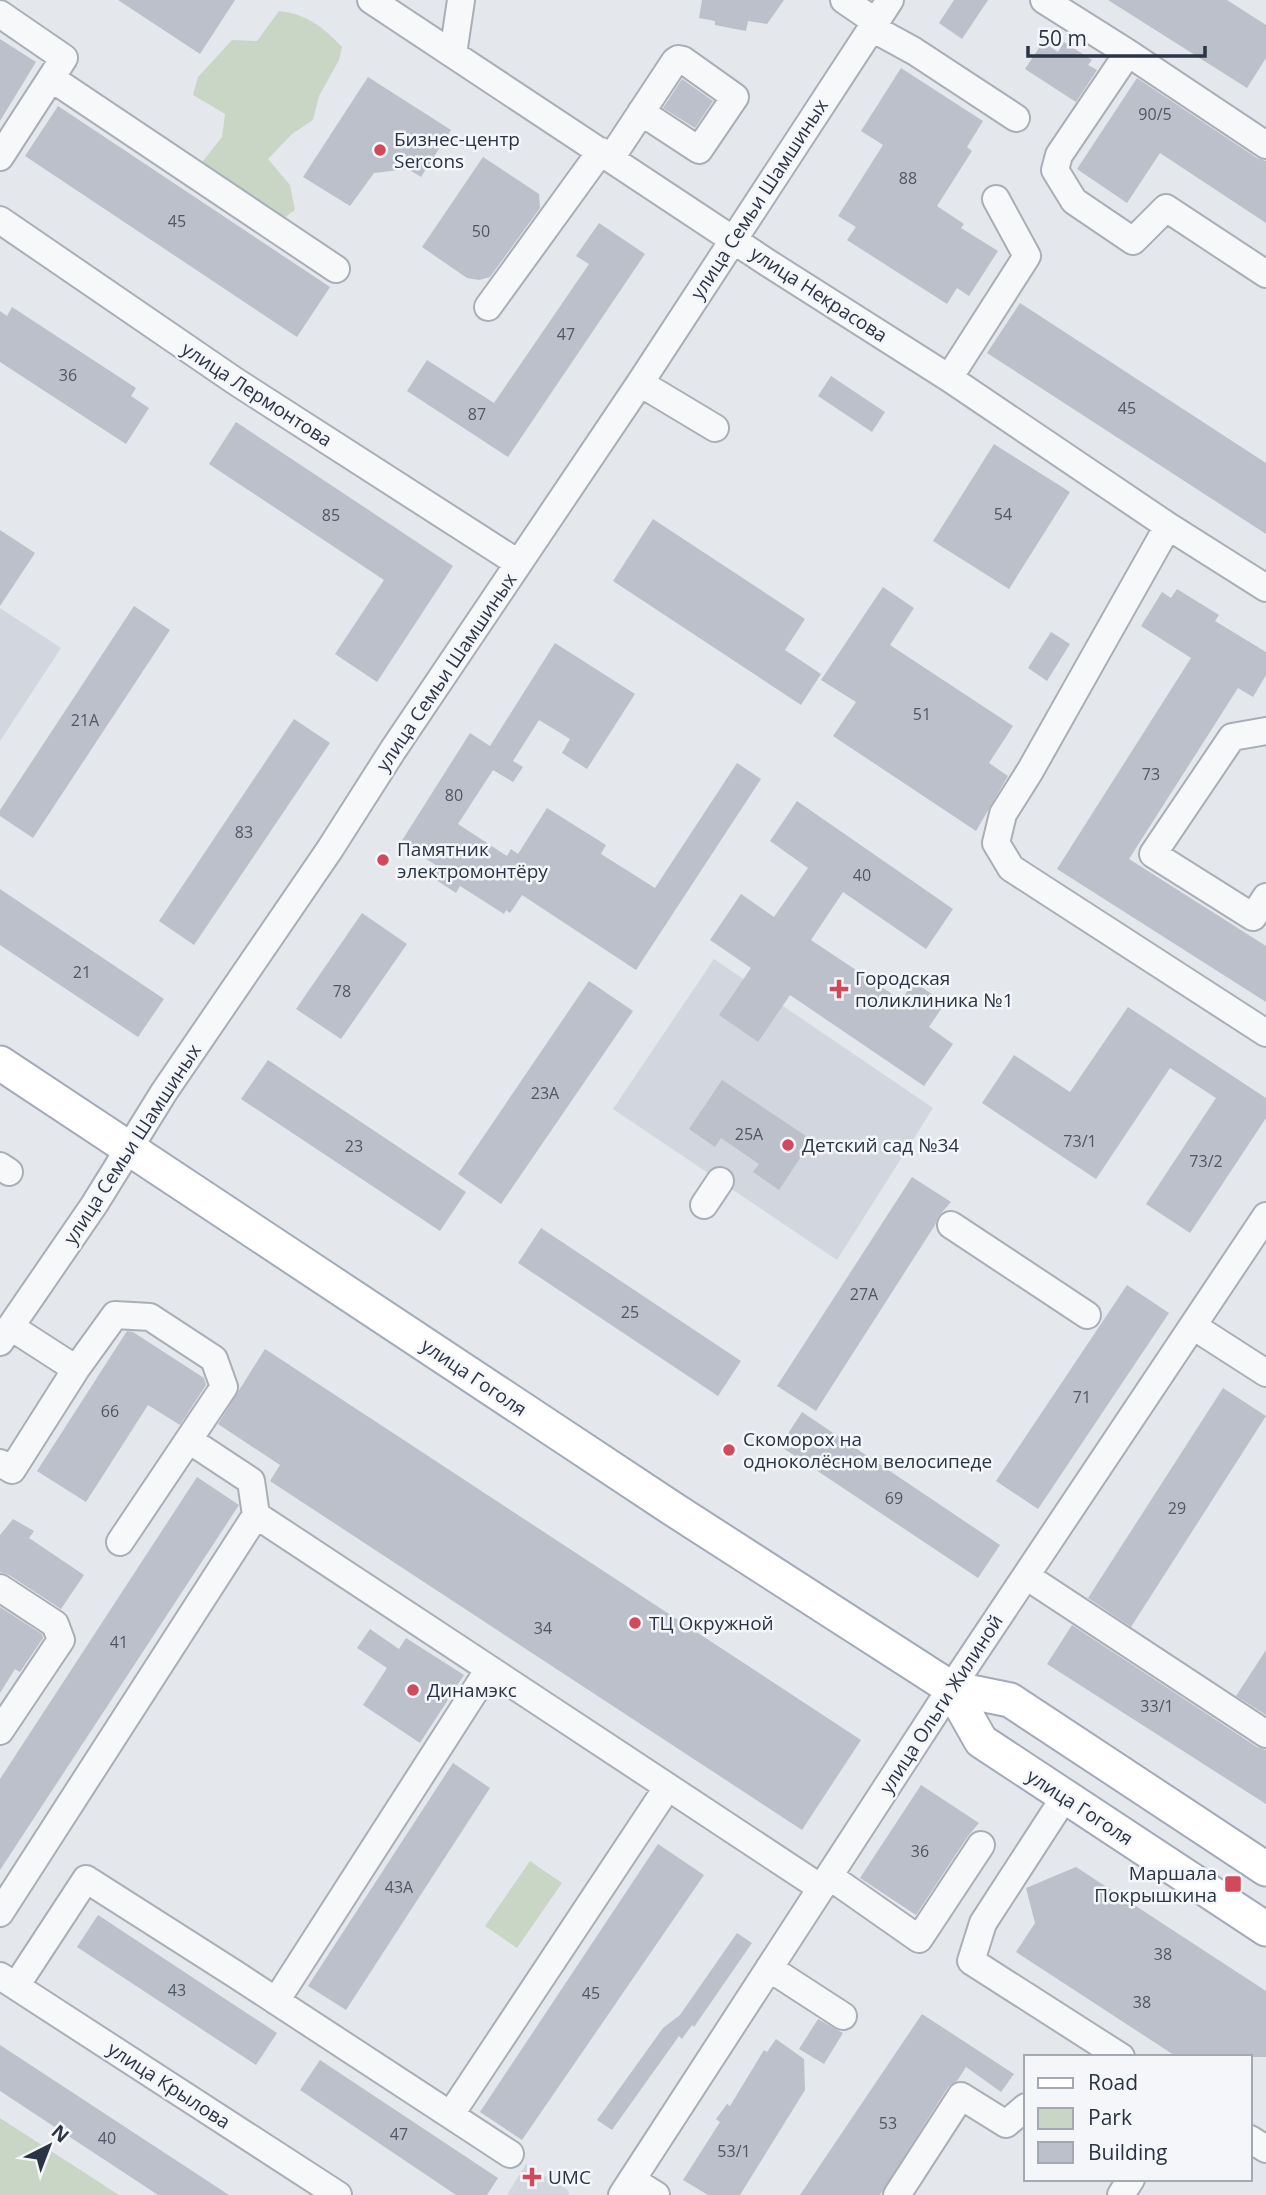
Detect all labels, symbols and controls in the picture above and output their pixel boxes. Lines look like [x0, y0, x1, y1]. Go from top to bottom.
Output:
scale bar [1028, 14, 1205, 58]
text: 50 m [1038, 24, 1087, 52]
street label: улица Семьи Шамшиных [684, 94, 834, 304]
house number: 90/5 [1138, 103, 1172, 125]
place label: Бизнес-центр Sercons [394, 126, 520, 174]
marker: Бизнес-центр Sercons [372, 142, 388, 158]
house number: 88 [899, 167, 917, 189]
house number: 45 [168, 210, 186, 232]
house number: 50 [472, 220, 490, 242]
street label: улица Некрасова [745, 240, 893, 348]
house number: 47 [557, 323, 575, 345]
street label: улица Лермонтова [177, 336, 337, 452]
house number: 36 [59, 364, 77, 386]
house number: 45 [1118, 397, 1136, 419]
house number: 87 [468, 403, 486, 425]
house number: 54 [994, 503, 1012, 525]
house number: 85 [322, 504, 340, 526]
street label: улица Семьи Шамшиных [370, 568, 522, 776]
house number: 51 [913, 703, 931, 725]
house number: 21А [71, 709, 100, 731]
house number: 73 [1142, 763, 1160, 785]
house number: 80 [445, 784, 463, 806]
house number: 83 [235, 821, 253, 843]
place label: Памятник электромонтёру [397, 836, 548, 884]
marker: Памятник электромонтёру [375, 852, 391, 868]
house number: 40 [853, 864, 871, 886]
house number: 21 [73, 961, 91, 983]
place label: Городская поликлиника №1 [855, 965, 1014, 1013]
marker: Городская поликлиника №1 [829, 979, 849, 999]
house number: 78 [333, 980, 351, 1002]
street label: улица Семьи Шамшиных [57, 1039, 207, 1249]
house number: 23А [531, 1082, 560, 1104]
house number: 25А [735, 1123, 764, 1145]
house number: 73/1 [1063, 1130, 1097, 1152]
place label: Детский сад №34 [802, 1132, 959, 1158]
house number: 23 [345, 1135, 363, 1157]
marker: Детский сад №34 [780, 1137, 796, 1153]
house number: 73/2 [1189, 1150, 1223, 1172]
house number: 27А [850, 1283, 879, 1305]
house number: 25 [621, 1301, 639, 1323]
street label: улица Гоголя [416, 1332, 532, 1422]
house number: 71 [1073, 1386, 1091, 1408]
house number: 66 [101, 1400, 119, 1422]
place label: Скоморох на одноколёсном велосипеде [743, 1426, 992, 1474]
marker: Скоморох на одноколёсном велосипеде [721, 1442, 737, 1458]
house number: 69 [885, 1487, 903, 1509]
house number: 29 [1168, 1497, 1186, 1519]
street label: улица Ольги Жилиной [873, 1609, 1009, 1799]
place label: ТЦ Окружной [649, 1610, 774, 1636]
marker: ТЦ Окружной [627, 1615, 643, 1631]
house number: 34 [534, 1617, 552, 1639]
house number: 41 [110, 1631, 128, 1653]
place label: Динамэкс [427, 1677, 517, 1703]
marker: Динамэкс [405, 1682, 421, 1698]
house number: 33/1 [1140, 1695, 1174, 1717]
street label: улица Гоголя [1022, 1763, 1138, 1851]
house number: 36 [911, 1840, 929, 1862]
place label: Маршала Покрышкина [1094, 1860, 1217, 1908]
marker: Маршала Покрышкина [1223, 1874, 1243, 1894]
house number: 43А [385, 1876, 414, 1898]
house number: 38 [1154, 1943, 1172, 1965]
house number: 43 [168, 1979, 186, 2001]
house number: 45 [582, 1982, 600, 2004]
house number: 38 [1133, 1991, 1151, 2013]
street label: улица Крылова [103, 2036, 235, 2134]
legend [1024, 2055, 1252, 2181]
text: Road [1088, 2068, 1138, 2096]
text: Park [1088, 2103, 1132, 2131]
north arrow [14, 2111, 84, 2181]
house number: 53 [879, 2112, 897, 2134]
text: N [46, 2119, 75, 2148]
house number: 47 [390, 2123, 408, 2145]
house number: 40 [98, 2127, 116, 2149]
text: Building [1088, 2138, 1167, 2166]
house number: 53/1 [717, 2140, 751, 2162]
place label: UMC [548, 2164, 591, 2190]
marker: UMC [522, 2167, 542, 2187]

